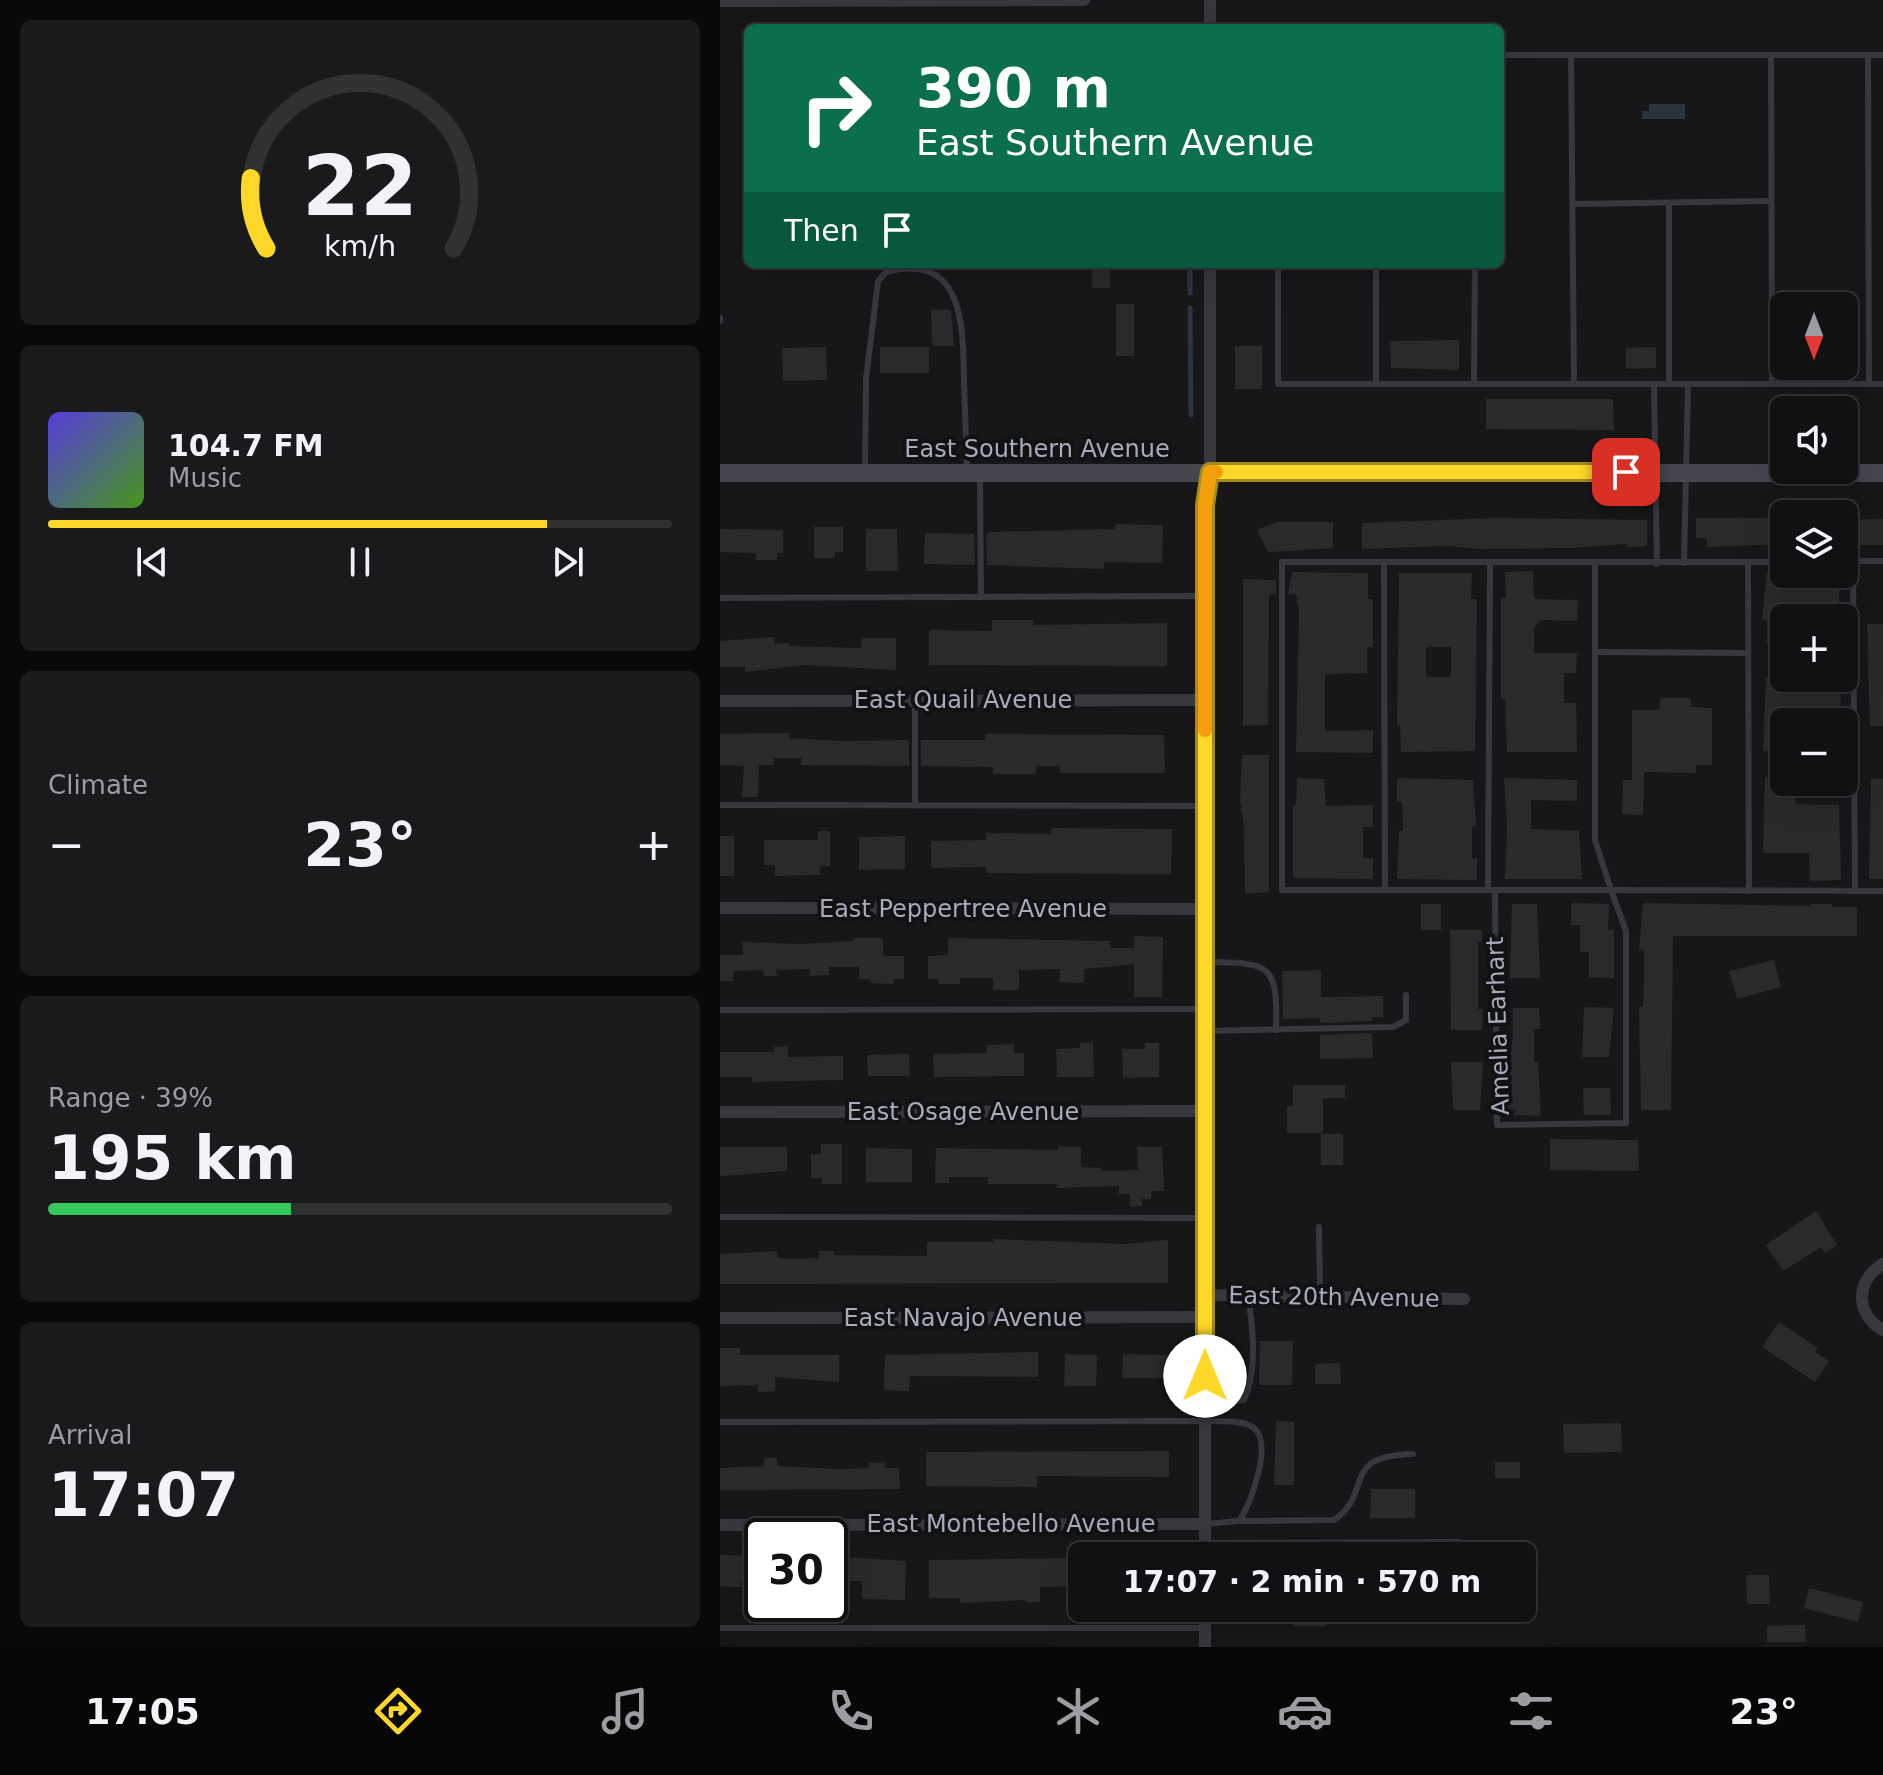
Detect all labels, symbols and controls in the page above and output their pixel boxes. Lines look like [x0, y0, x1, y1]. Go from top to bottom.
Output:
text: 390 m [916, 55, 1111, 120]
icon: right [784, 56, 888, 160]
text: East Southern Avenue [916, 122, 1314, 163]
text: 22 [302, 137, 418, 234]
icon: arrive [875, 208, 919, 252]
text: Then [784, 213, 859, 248]
text: km/h [324, 229, 396, 263]
north arrow [1770, 292, 1858, 380]
map controls [1770, 292, 1858, 796]
button: sound [1770, 396, 1858, 484]
text: 104.7 FM [168, 428, 324, 463]
street label: East Southern Avenue [904, 435, 1170, 463]
pin [1592, 438, 1660, 506]
icon: arrive [1604, 450, 1648, 494]
text: Music [168, 463, 242, 493]
button: layers [1770, 500, 1858, 588]
icon: previous [130, 540, 174, 584]
icon: pause [338, 540, 382, 584]
icon: next [546, 540, 590, 584]
button: + [1770, 604, 1858, 692]
street label: East Quail Avenue [854, 686, 1072, 714]
button: − [1770, 708, 1858, 796]
text: Climate [48, 770, 148, 800]
text: 23° [303, 810, 417, 880]
text: − [48, 819, 85, 870]
text: + [635, 819, 672, 870]
street label: East Peppertree Avenue [819, 895, 1107, 923]
street label: Amelia Earhart [1481, 936, 1515, 1116]
text: Range · 39% [48, 1083, 213, 1113]
street label: East Osage Avenue [847, 1098, 1079, 1126]
text: 195 km [48, 1123, 297, 1193]
street label: East 20th Avenue [1228, 1281, 1440, 1313]
street label: East Navajo Avenue [843, 1304, 1083, 1332]
position arrow [1163, 1334, 1247, 1418]
text: Arrival [48, 1420, 132, 1450]
text: 17:07 [48, 1460, 239, 1530]
street label: East Montebello Avenue [866, 1510, 1156, 1538]
speed limit sign: 30 [744, 1518, 848, 1622]
text: 17:07 · 2 min · 570 m [1123, 1564, 1481, 1599]
icon: directions [370, 1683, 426, 1739]
icon: music [597, 1683, 653, 1739]
icon: phone [823, 1683, 879, 1739]
icon: climate [1050, 1683, 1106, 1739]
icon: car [1277, 1683, 1333, 1739]
icon: filters [1503, 1683, 1559, 1739]
text: 17:05 [85, 1691, 200, 1732]
text: 23° [1730, 1691, 1798, 1732]

